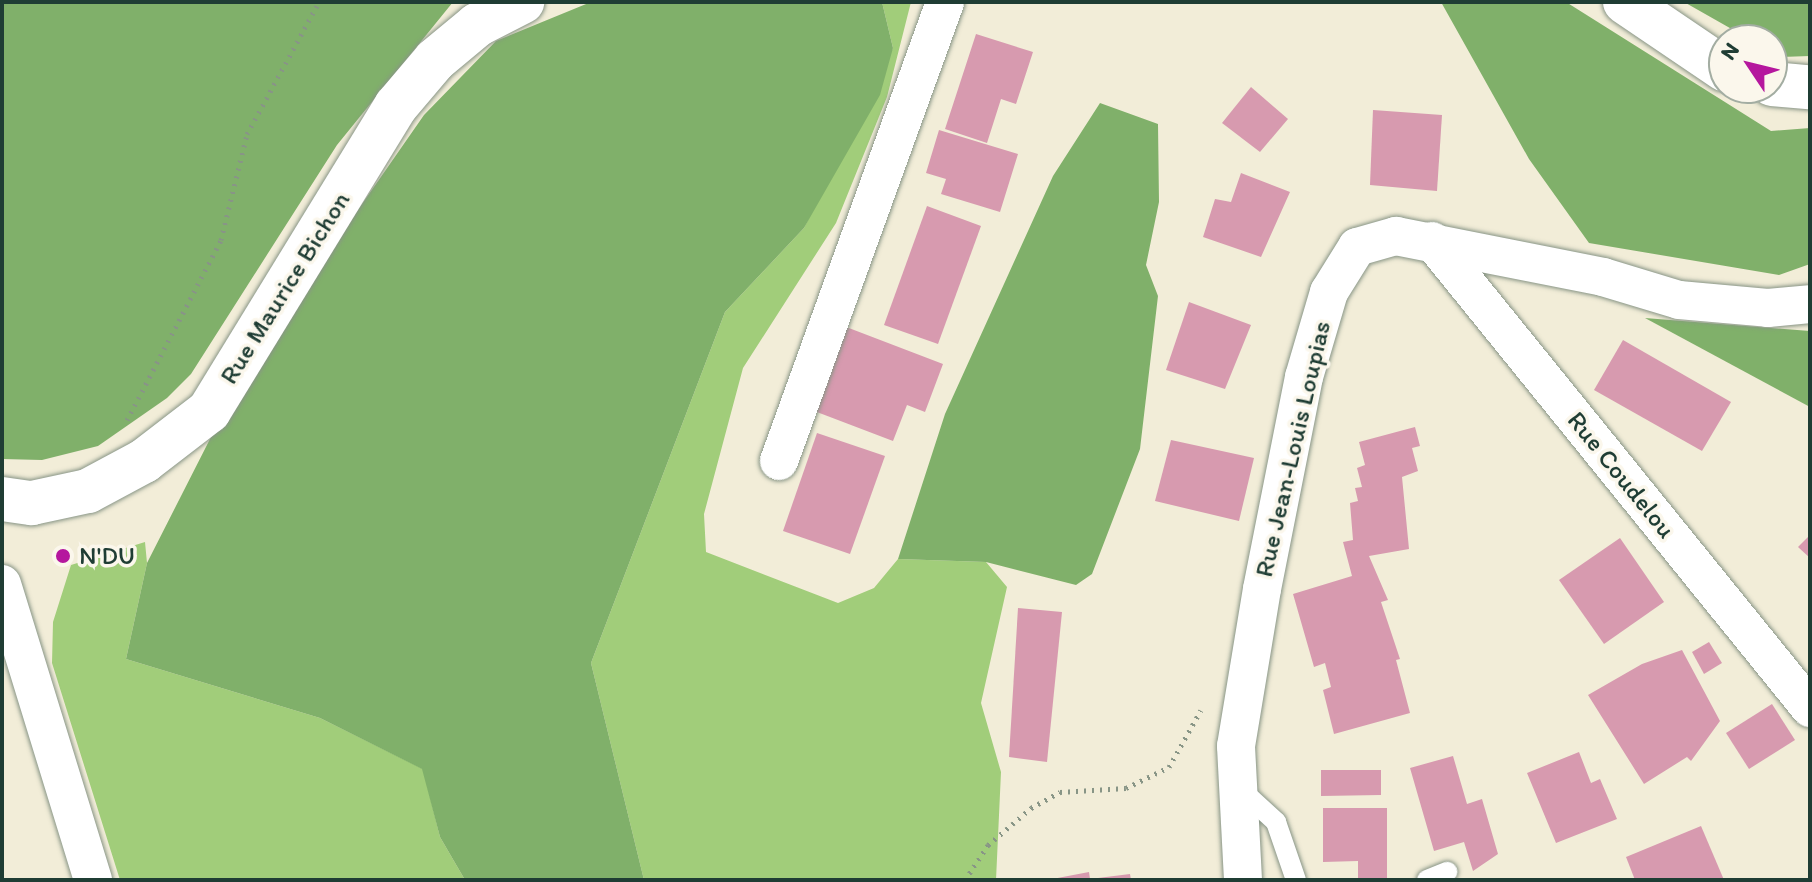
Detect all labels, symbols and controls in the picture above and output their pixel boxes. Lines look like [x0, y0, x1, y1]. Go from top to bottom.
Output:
north arrow [1708, 24, 1788, 104]
text: N [1714, 37, 1745, 65]
street label: Rue Maurice Bichon [213, 186, 357, 390]
street label: Rue Jean-Louis Loupias [1248, 318, 1338, 580]
street label: Rue Coudelou [1560, 405, 1682, 545]
place label: N'DU [79, 540, 135, 572]
marker: N'DU [54, 547, 72, 565]

